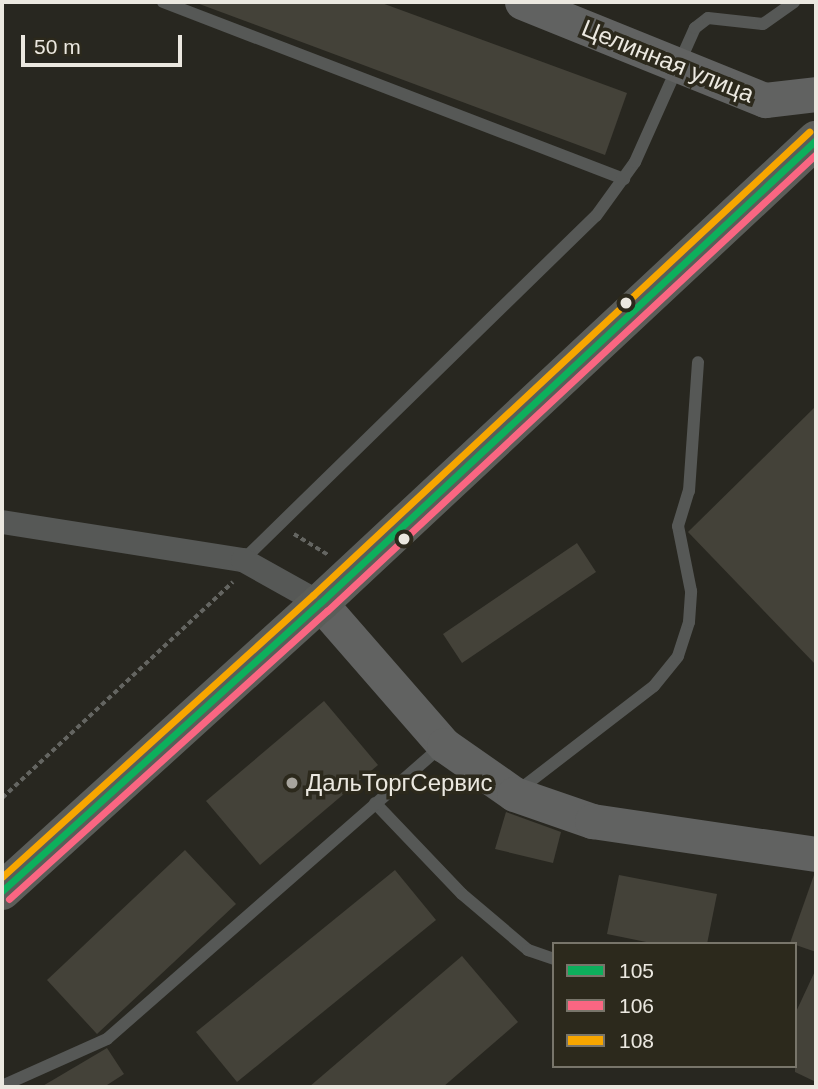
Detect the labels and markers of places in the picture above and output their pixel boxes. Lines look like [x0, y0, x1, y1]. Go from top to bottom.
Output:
unlabelled marker [619, 296, 633, 310]
unlabelled marker [397, 532, 411, 546]
place label: ДальТоргСервис [306, 769, 493, 797]
marker: ДальТоргСервис [284, 775, 300, 791]

